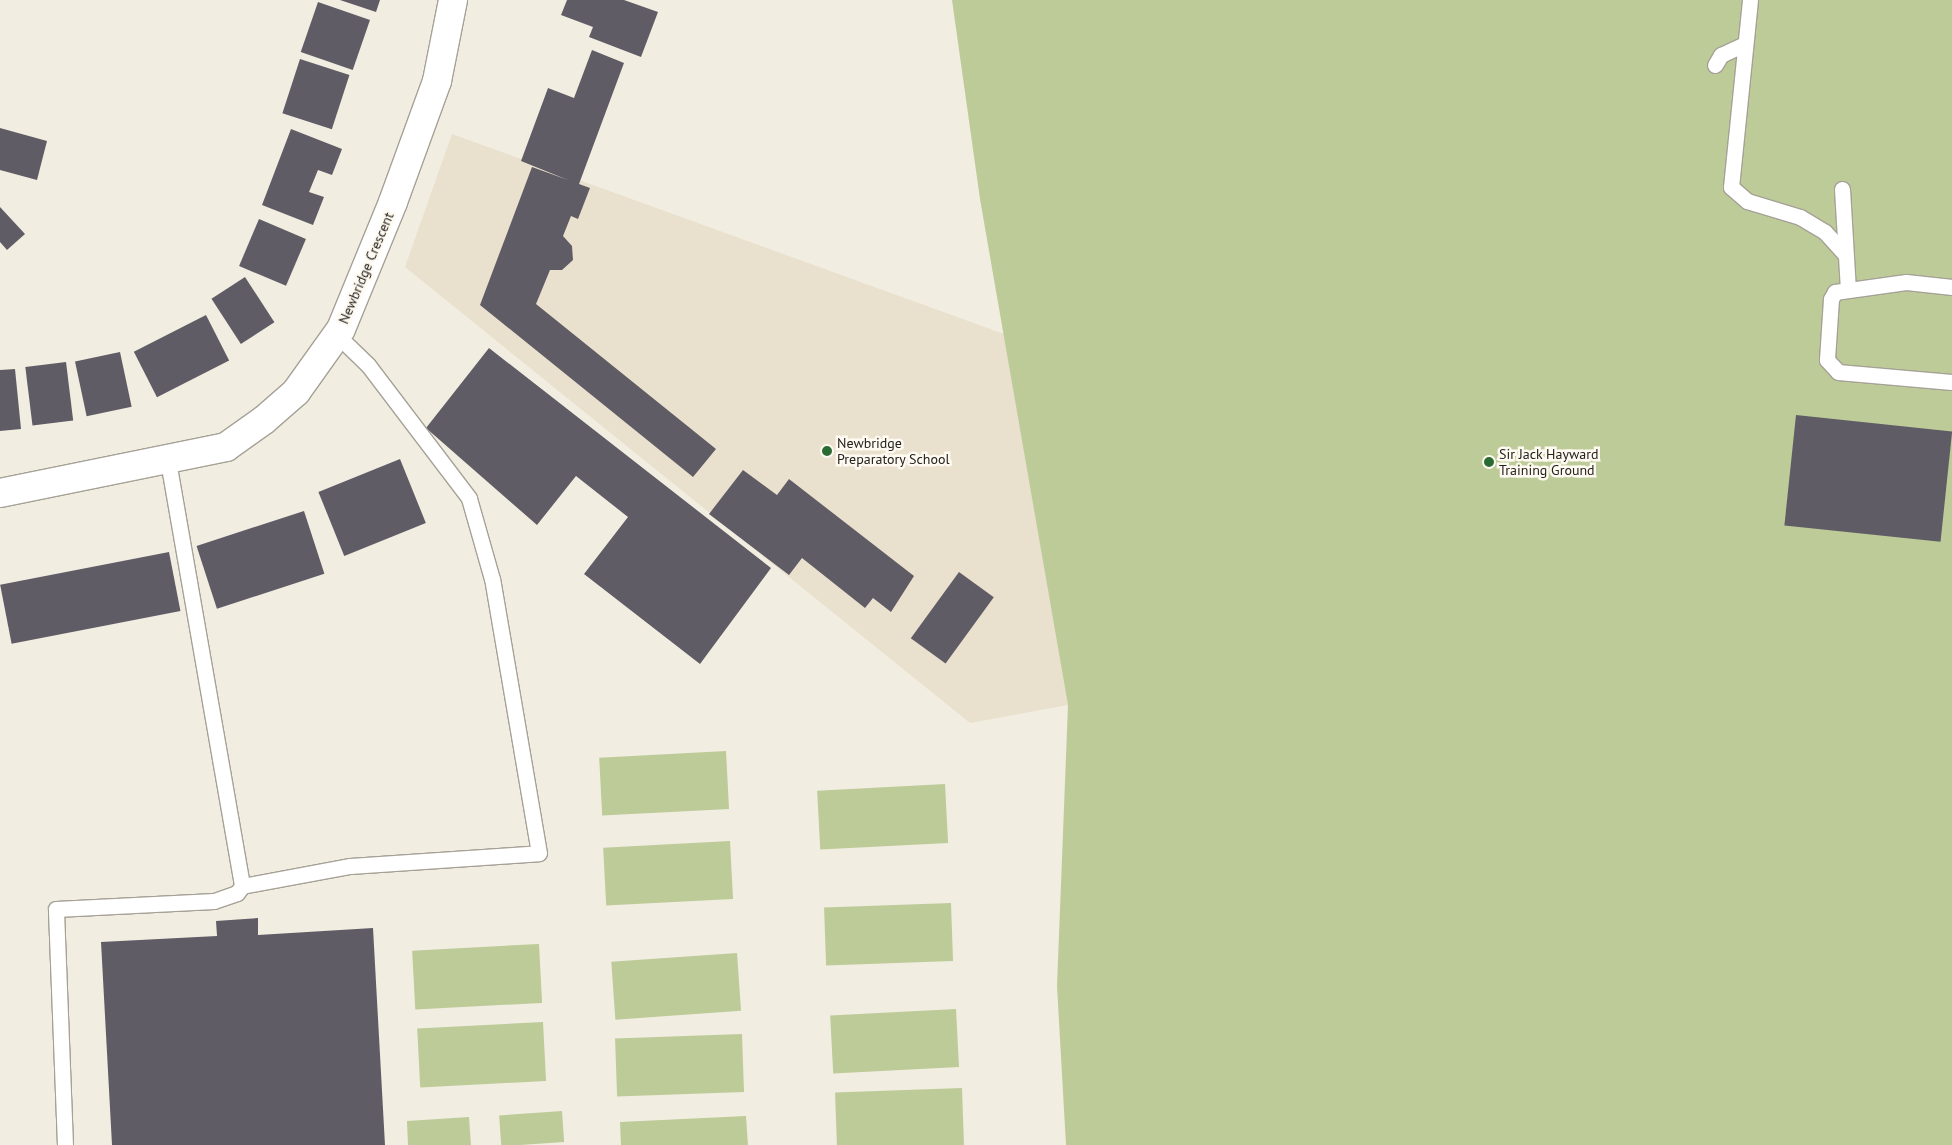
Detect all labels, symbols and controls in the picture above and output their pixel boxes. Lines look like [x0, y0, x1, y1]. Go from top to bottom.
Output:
street label: Newbridge Crescent [335, 210, 397, 326]
place label: Newbridge Preparatory School [837, 435, 950, 468]
marker: Newbridge Preparatory School [821, 445, 833, 457]
place label: Sir Jack Hayward Training Ground [1499, 446, 1599, 478]
marker: Sir Jack Hayward Training Ground [1483, 456, 1495, 468]

